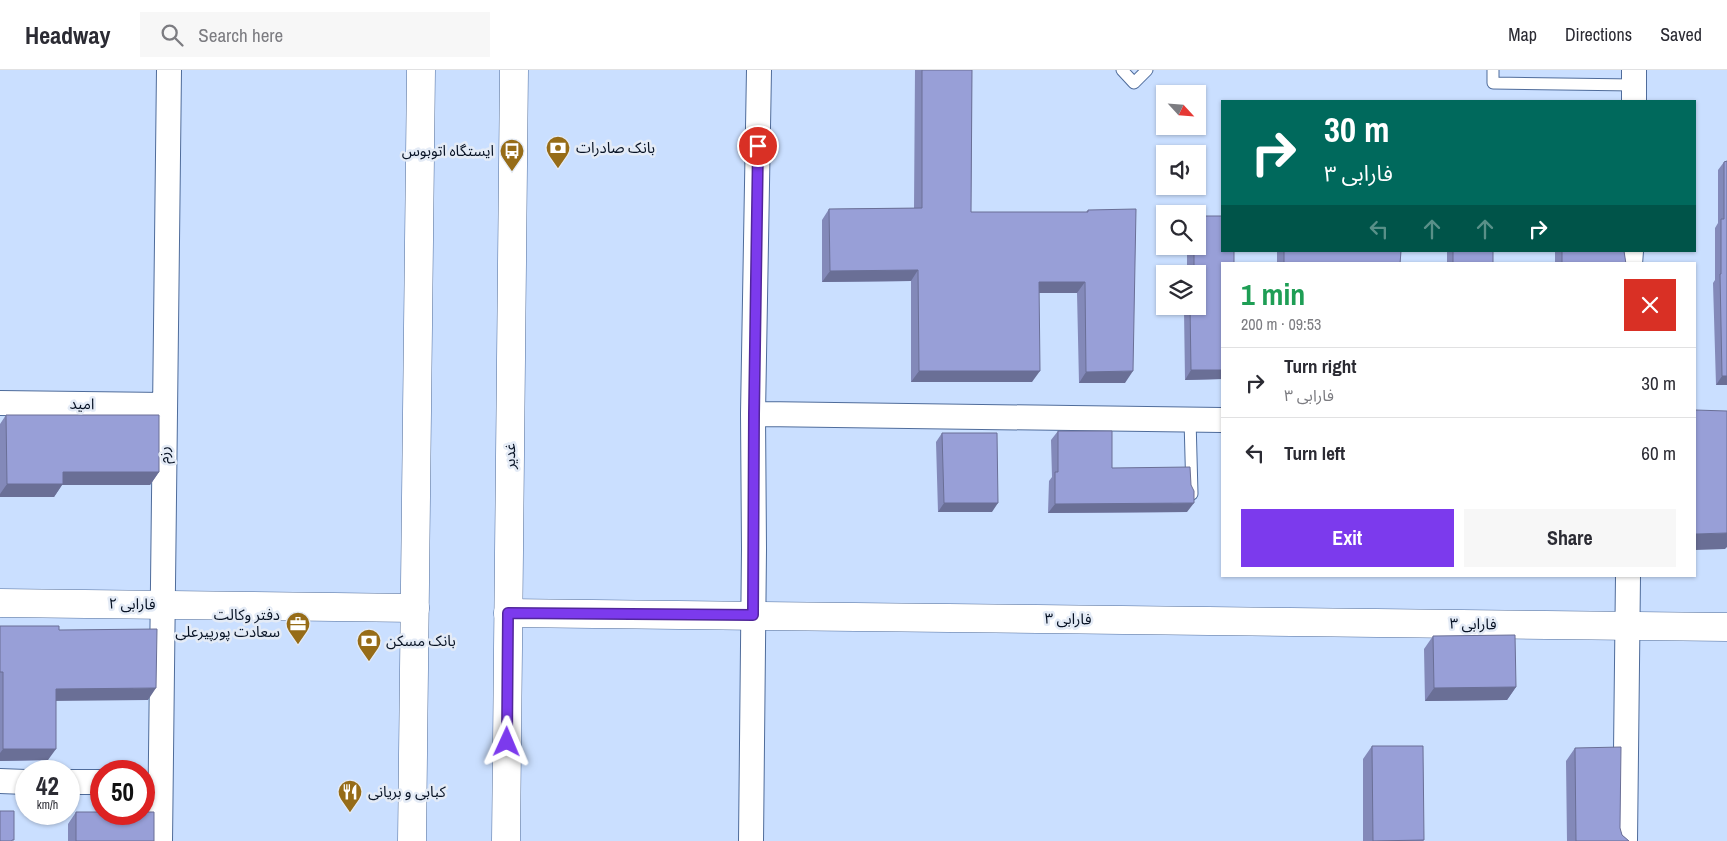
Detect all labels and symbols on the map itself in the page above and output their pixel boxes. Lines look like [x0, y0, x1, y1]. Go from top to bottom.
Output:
north arrow [1156, 85, 1206, 135]
pin [737, 125, 779, 167]
bank icon: بانک صادرات [545, 135, 571, 169]
place label: بانک صادرات [576, 137, 655, 158]
bus stop icon: ایستگاه اتوبوس [499, 138, 525, 172]
place label: ایستگاه اتوبوس [402, 140, 494, 161]
street label: امید [69, 393, 95, 414]
street label: غدیر [499, 442, 520, 470]
street label: رزم [153, 446, 175, 464]
street label: فارابی ۲ [108, 593, 156, 614]
place label: دفتر وکالت سعادت پورپیرعلی [175, 604, 280, 642]
street label: فارابی ۳ [1044, 608, 1092, 629]
office icon: دفتر وکالت سعادت پورپیرعلی [285, 611, 311, 645]
street label: فارابی ۳ [1449, 613, 1497, 634]
bank icon: بانک مسکن [356, 628, 382, 662]
place label: بانک مسکن [386, 630, 456, 651]
position arrow [480, 715, 532, 767]
speed limit sign: 50 [90, 760, 155, 825]
restaurant icon: کبابی و بریانی [337, 779, 363, 813]
place label: کبابی و بریانی [368, 781, 447, 802]

